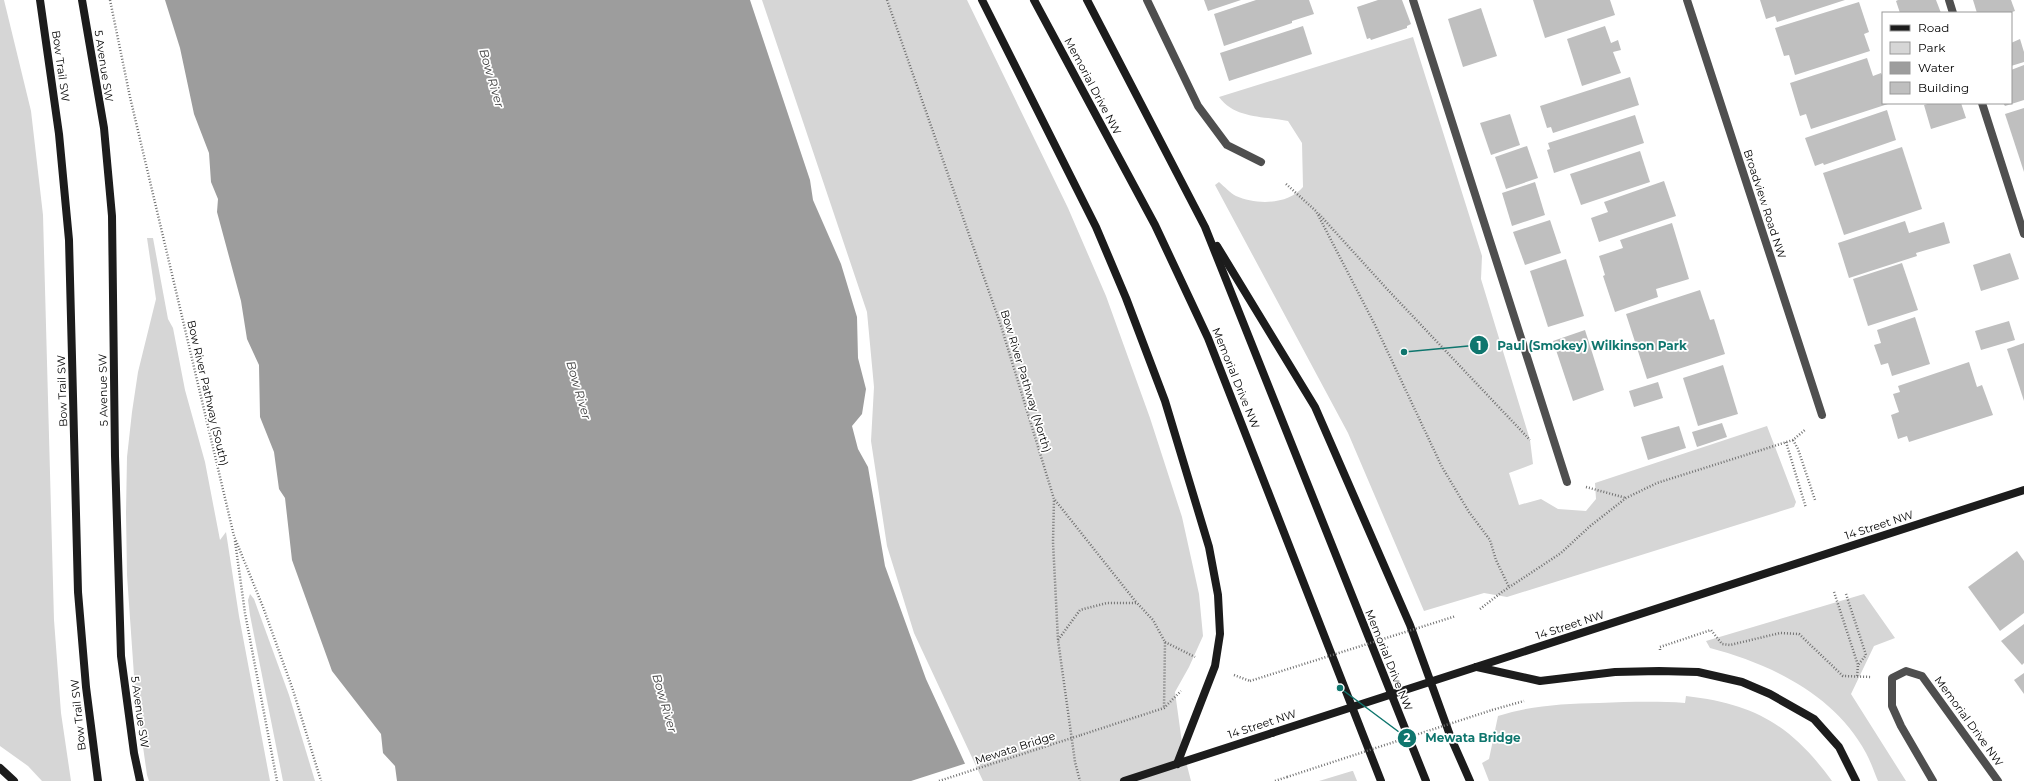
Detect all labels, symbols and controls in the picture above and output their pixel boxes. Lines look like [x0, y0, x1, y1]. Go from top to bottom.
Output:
legend [1882, 12, 2012, 104]
text: Road [1918, 20, 1949, 35]
street label: Bow Trail SW [49, 29, 73, 103]
street label: 5 Avenue SW [91, 29, 117, 103]
street label: Memorial Drive NW [1061, 35, 1125, 137]
text: Park [1918, 40, 1946, 55]
water label: Bow River [476, 47, 508, 109]
text: Water [1918, 60, 1955, 75]
text: Building [1918, 80, 1969, 95]
street label: Broadview Road NW [1741, 148, 1789, 260]
street label: Bow River Pathway (North) [998, 308, 1054, 454]
street label: Bow River Pathway (South) [184, 319, 232, 467]
street label: Memorial Drive NW [1209, 325, 1263, 431]
callout: Paul (Smokey) Wilkinson Park [1469, 333, 1695, 357]
text: 1 [1477, 338, 1481, 353]
text: Paul (Smokey) Wilkinson Park [1497, 338, 1687, 353]
street label: 5 Avenue SW [95, 354, 111, 426]
street label: Bow Trail SW [54, 355, 70, 427]
water label: Bow River [563, 359, 595, 421]
street label: 14 Street NW [1843, 507, 1915, 543]
street label: Memorial Drive NW [1362, 607, 1416, 713]
street label: 14 Street NW [1534, 607, 1606, 643]
water label: Bow River [649, 672, 681, 734]
street label: Memorial Drive NW [1932, 673, 2006, 769]
street label: 5 Avenue SW [128, 675, 152, 749]
street label: Bow Trail SW [67, 678, 89, 752]
street label: 14 Street NW [1226, 706, 1298, 742]
callout: Mewata Bridge [1397, 726, 1528, 750]
street label: Mewata Bridge [973, 728, 1057, 768]
text: 2 [1403, 730, 1411, 745]
text: Mewata Bridge [1425, 730, 1521, 745]

